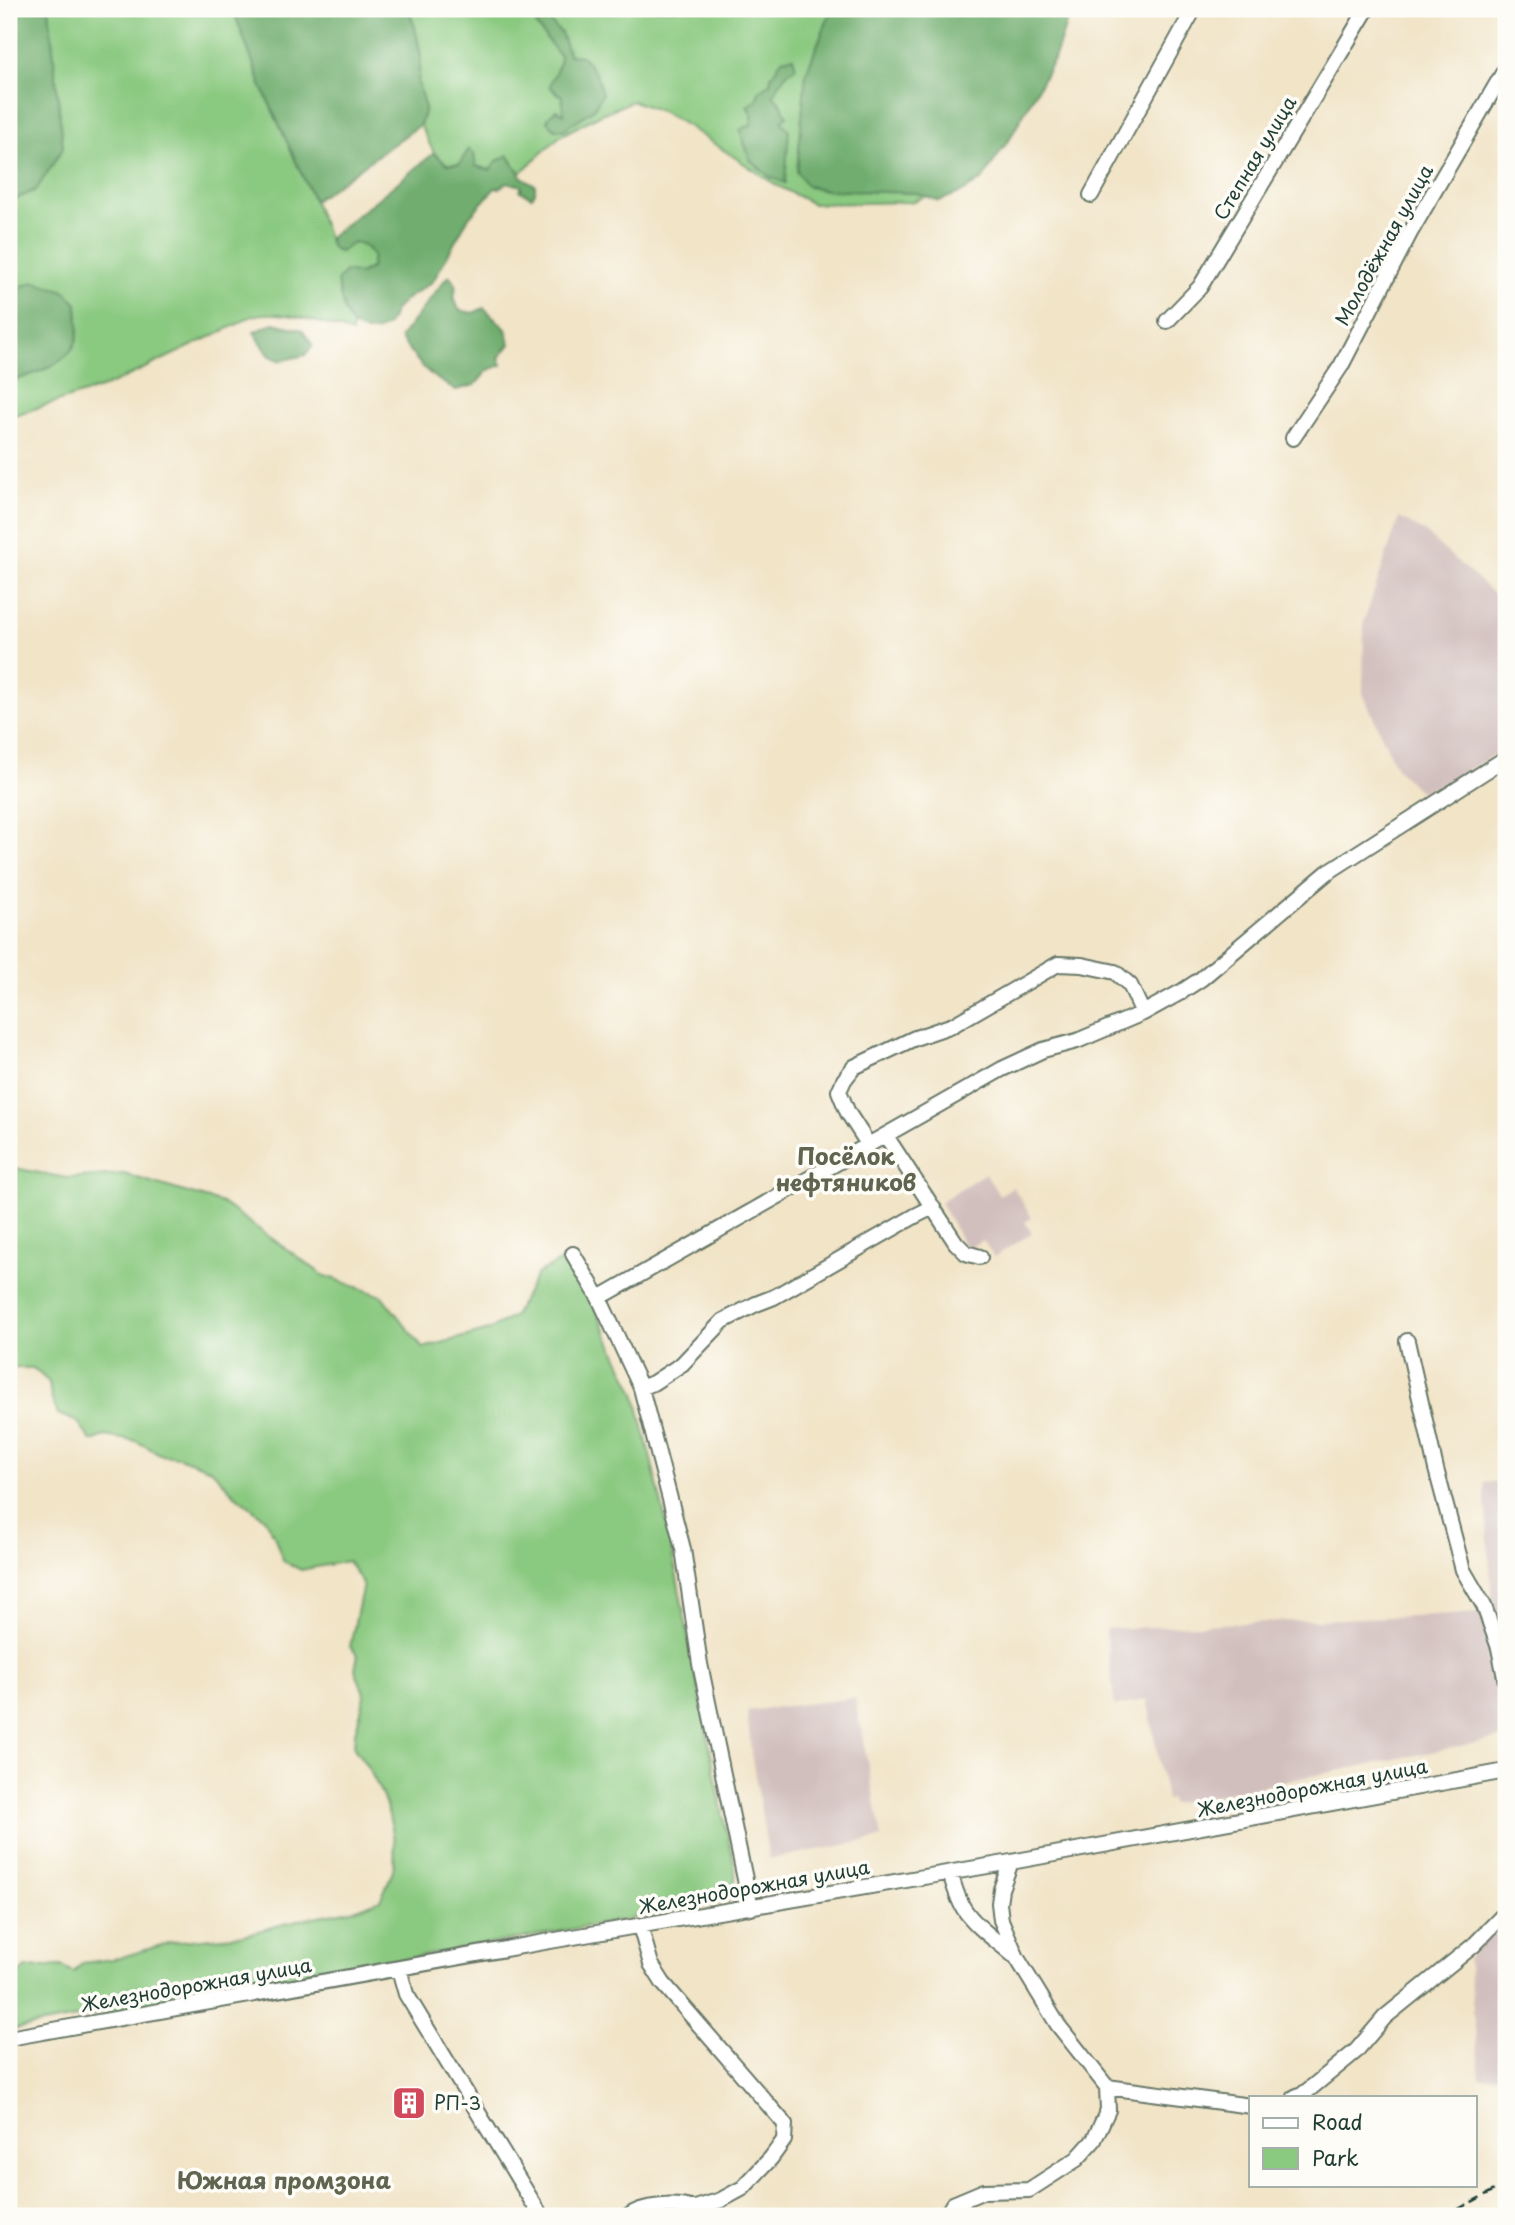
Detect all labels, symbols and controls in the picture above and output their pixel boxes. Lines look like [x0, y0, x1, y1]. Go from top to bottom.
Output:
street label: Степная улица [1206, 90, 1302, 225]
street label: Молодёжная улица [1327, 159, 1439, 330]
district label: Посёлок нефтяников [776, 1138, 916, 1199]
street label: Железнодорожная улица [1194, 1751, 1430, 1823]
street label: Железнодорожная улица [636, 1852, 872, 1920]
street label: Железнодорожная улица [78, 1950, 314, 2018]
building icon: РП-3 [390, 2084, 428, 2122]
place label: РП-3 [434, 2088, 481, 2116]
legend [1249, 2096, 1476, 2186]
text: Road [1312, 2105, 1363, 2137]
text: Park [1312, 2141, 1359, 2173]
district label: Южная промзона [177, 2162, 391, 2197]

